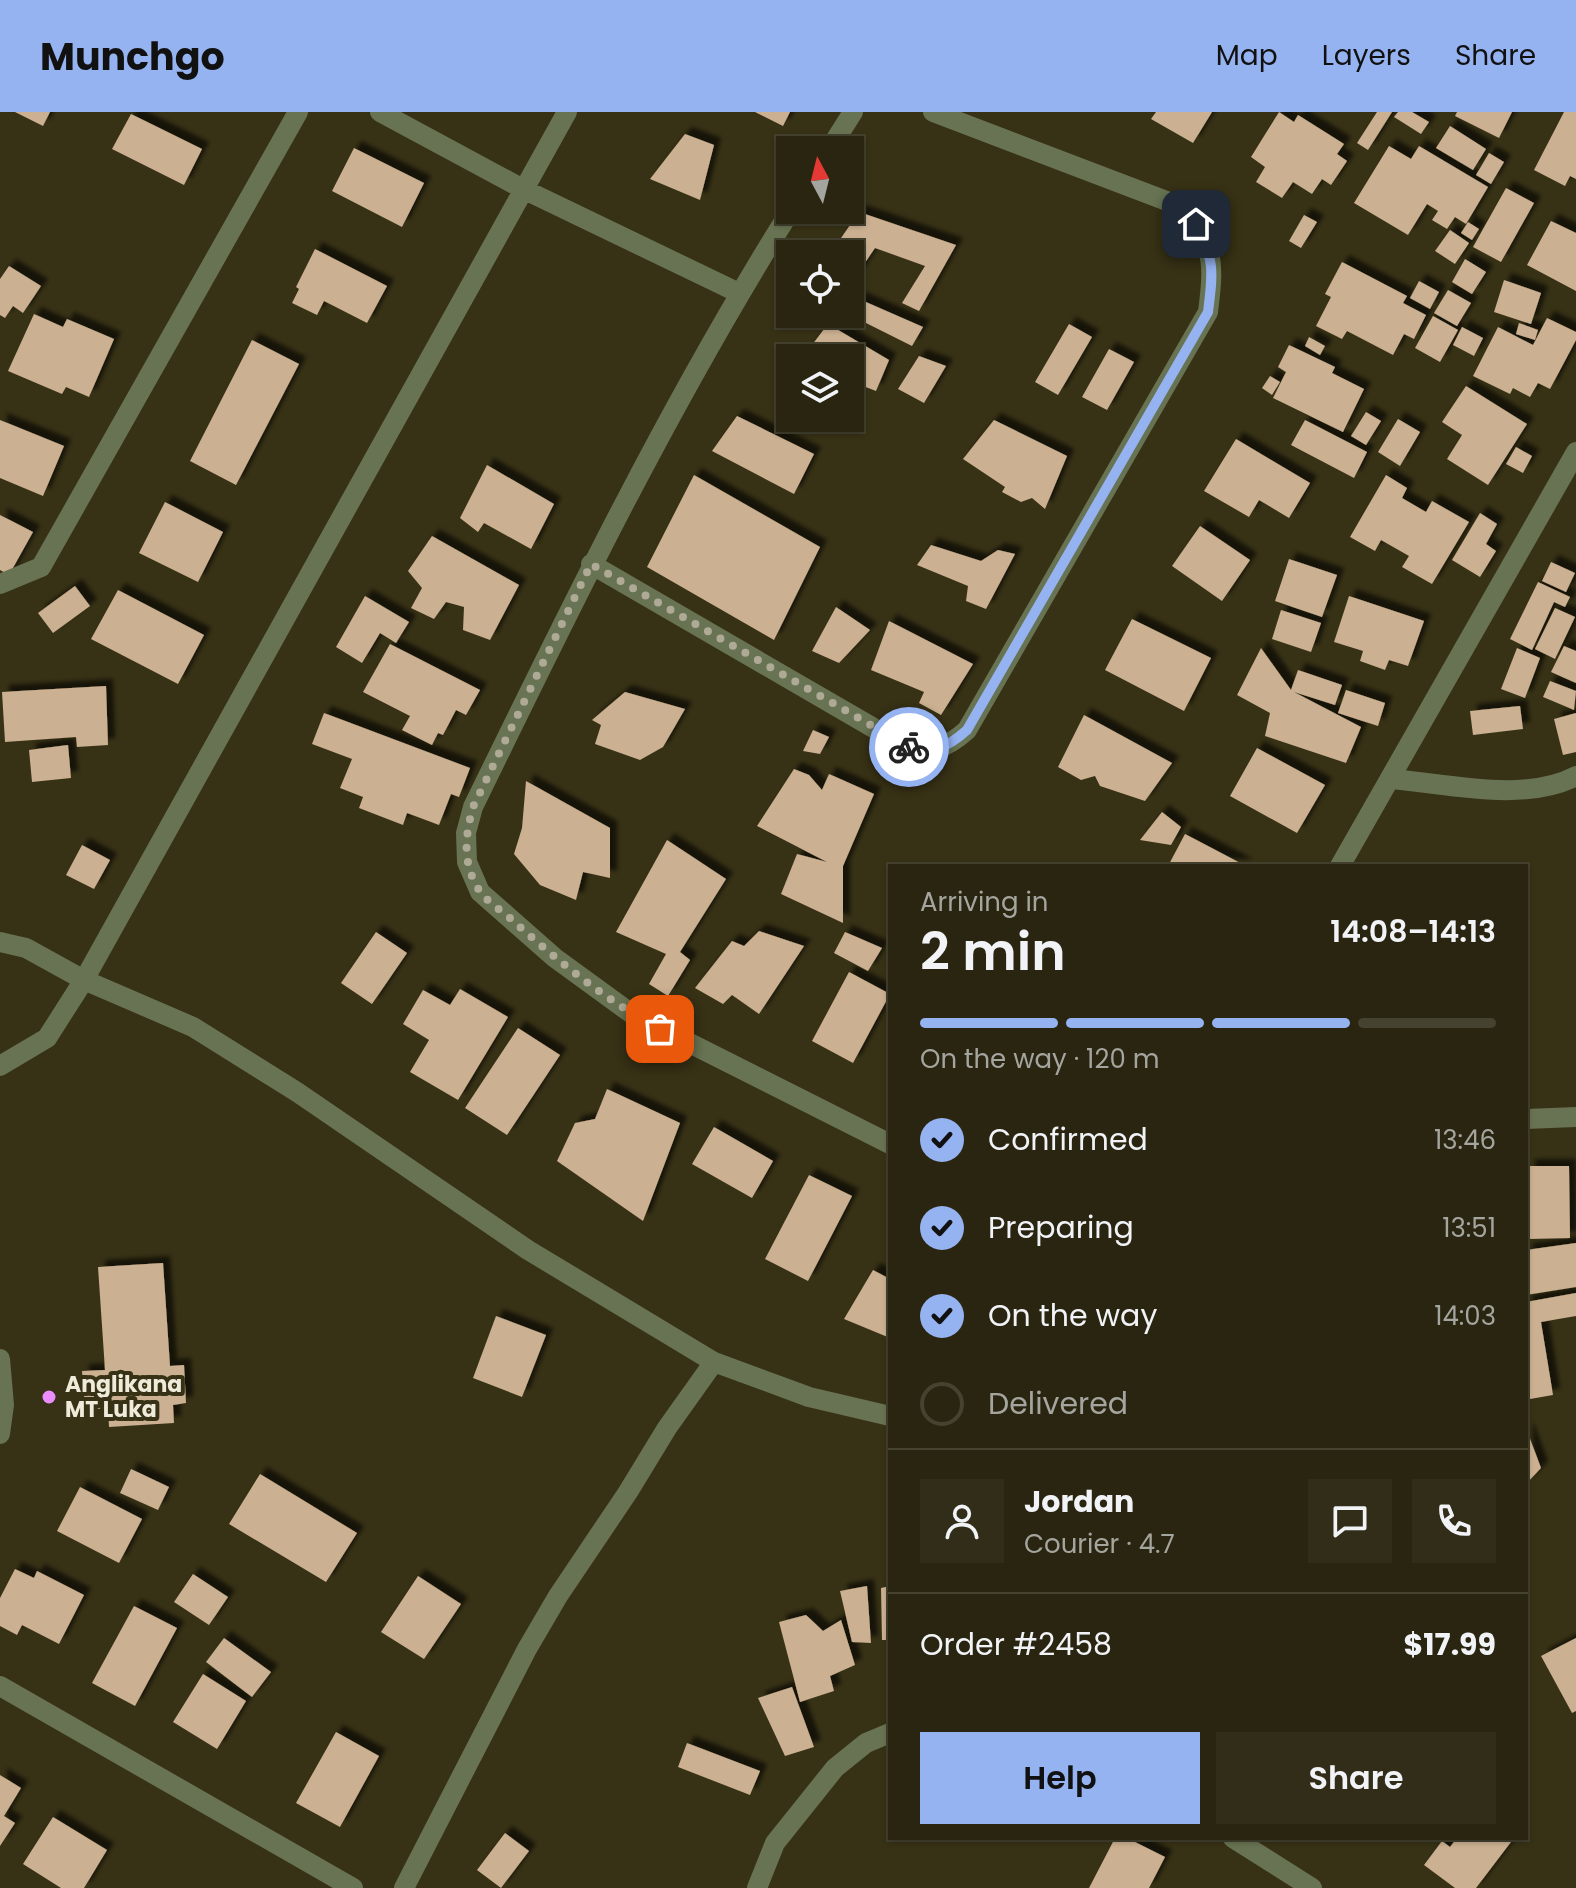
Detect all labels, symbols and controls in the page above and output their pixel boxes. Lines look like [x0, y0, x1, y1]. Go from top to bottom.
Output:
text: Munchgo [40, 30, 225, 83]
text: Map [1216, 36, 1278, 75]
text: Layers [1322, 36, 1411, 75]
text: Share [1455, 36, 1536, 75]
north arrow [776, 136, 864, 224]
map controls [776, 136, 864, 432]
pin [1162, 190, 1230, 258]
icon: home [1174, 202, 1218, 246]
button: locate [776, 240, 864, 328]
button: layers [776, 344, 864, 432]
courier [869, 707, 949, 787]
icon: bike [887, 725, 931, 769]
text: Arriving in [920, 884, 1049, 920]
text: 14:08–14:13 [1330, 910, 1496, 953]
text: 2 min [920, 915, 1066, 988]
pin [626, 995, 694, 1063]
icon: bag [638, 1007, 682, 1051]
text: On the way · 120 m [920, 1041, 1159, 1077]
icon: check [920, 1118, 964, 1162]
text: Confirmed [988, 1118, 1148, 1161]
text: 13:46 [1434, 1122, 1496, 1158]
icon: check [920, 1206, 964, 1250]
text: Preparing [988, 1206, 1134, 1249]
text: 13:51 [1442, 1210, 1496, 1246]
icon: check [920, 1294, 964, 1338]
text: On the way [988, 1294, 1157, 1337]
text: 14:03 [1434, 1298, 1496, 1334]
place label: Anglikana MT Luka [65, 1369, 182, 1425]
text: Delivered [988, 1382, 1128, 1425]
marker: Anglikana MT Luka [40, 1388, 58, 1406]
button: person [920, 1479, 1004, 1563]
button: chat [1308, 1479, 1392, 1563]
button: phone [1412, 1479, 1496, 1563]
text: Jordan [1024, 1480, 1134, 1523]
text: Courier · 4.7 [1024, 1526, 1175, 1562]
text: Order #2458 [920, 1623, 1112, 1666]
text: $17.99 [1404, 1623, 1496, 1666]
button: Help [920, 1732, 1200, 1824]
button: Share [1216, 1732, 1496, 1824]

